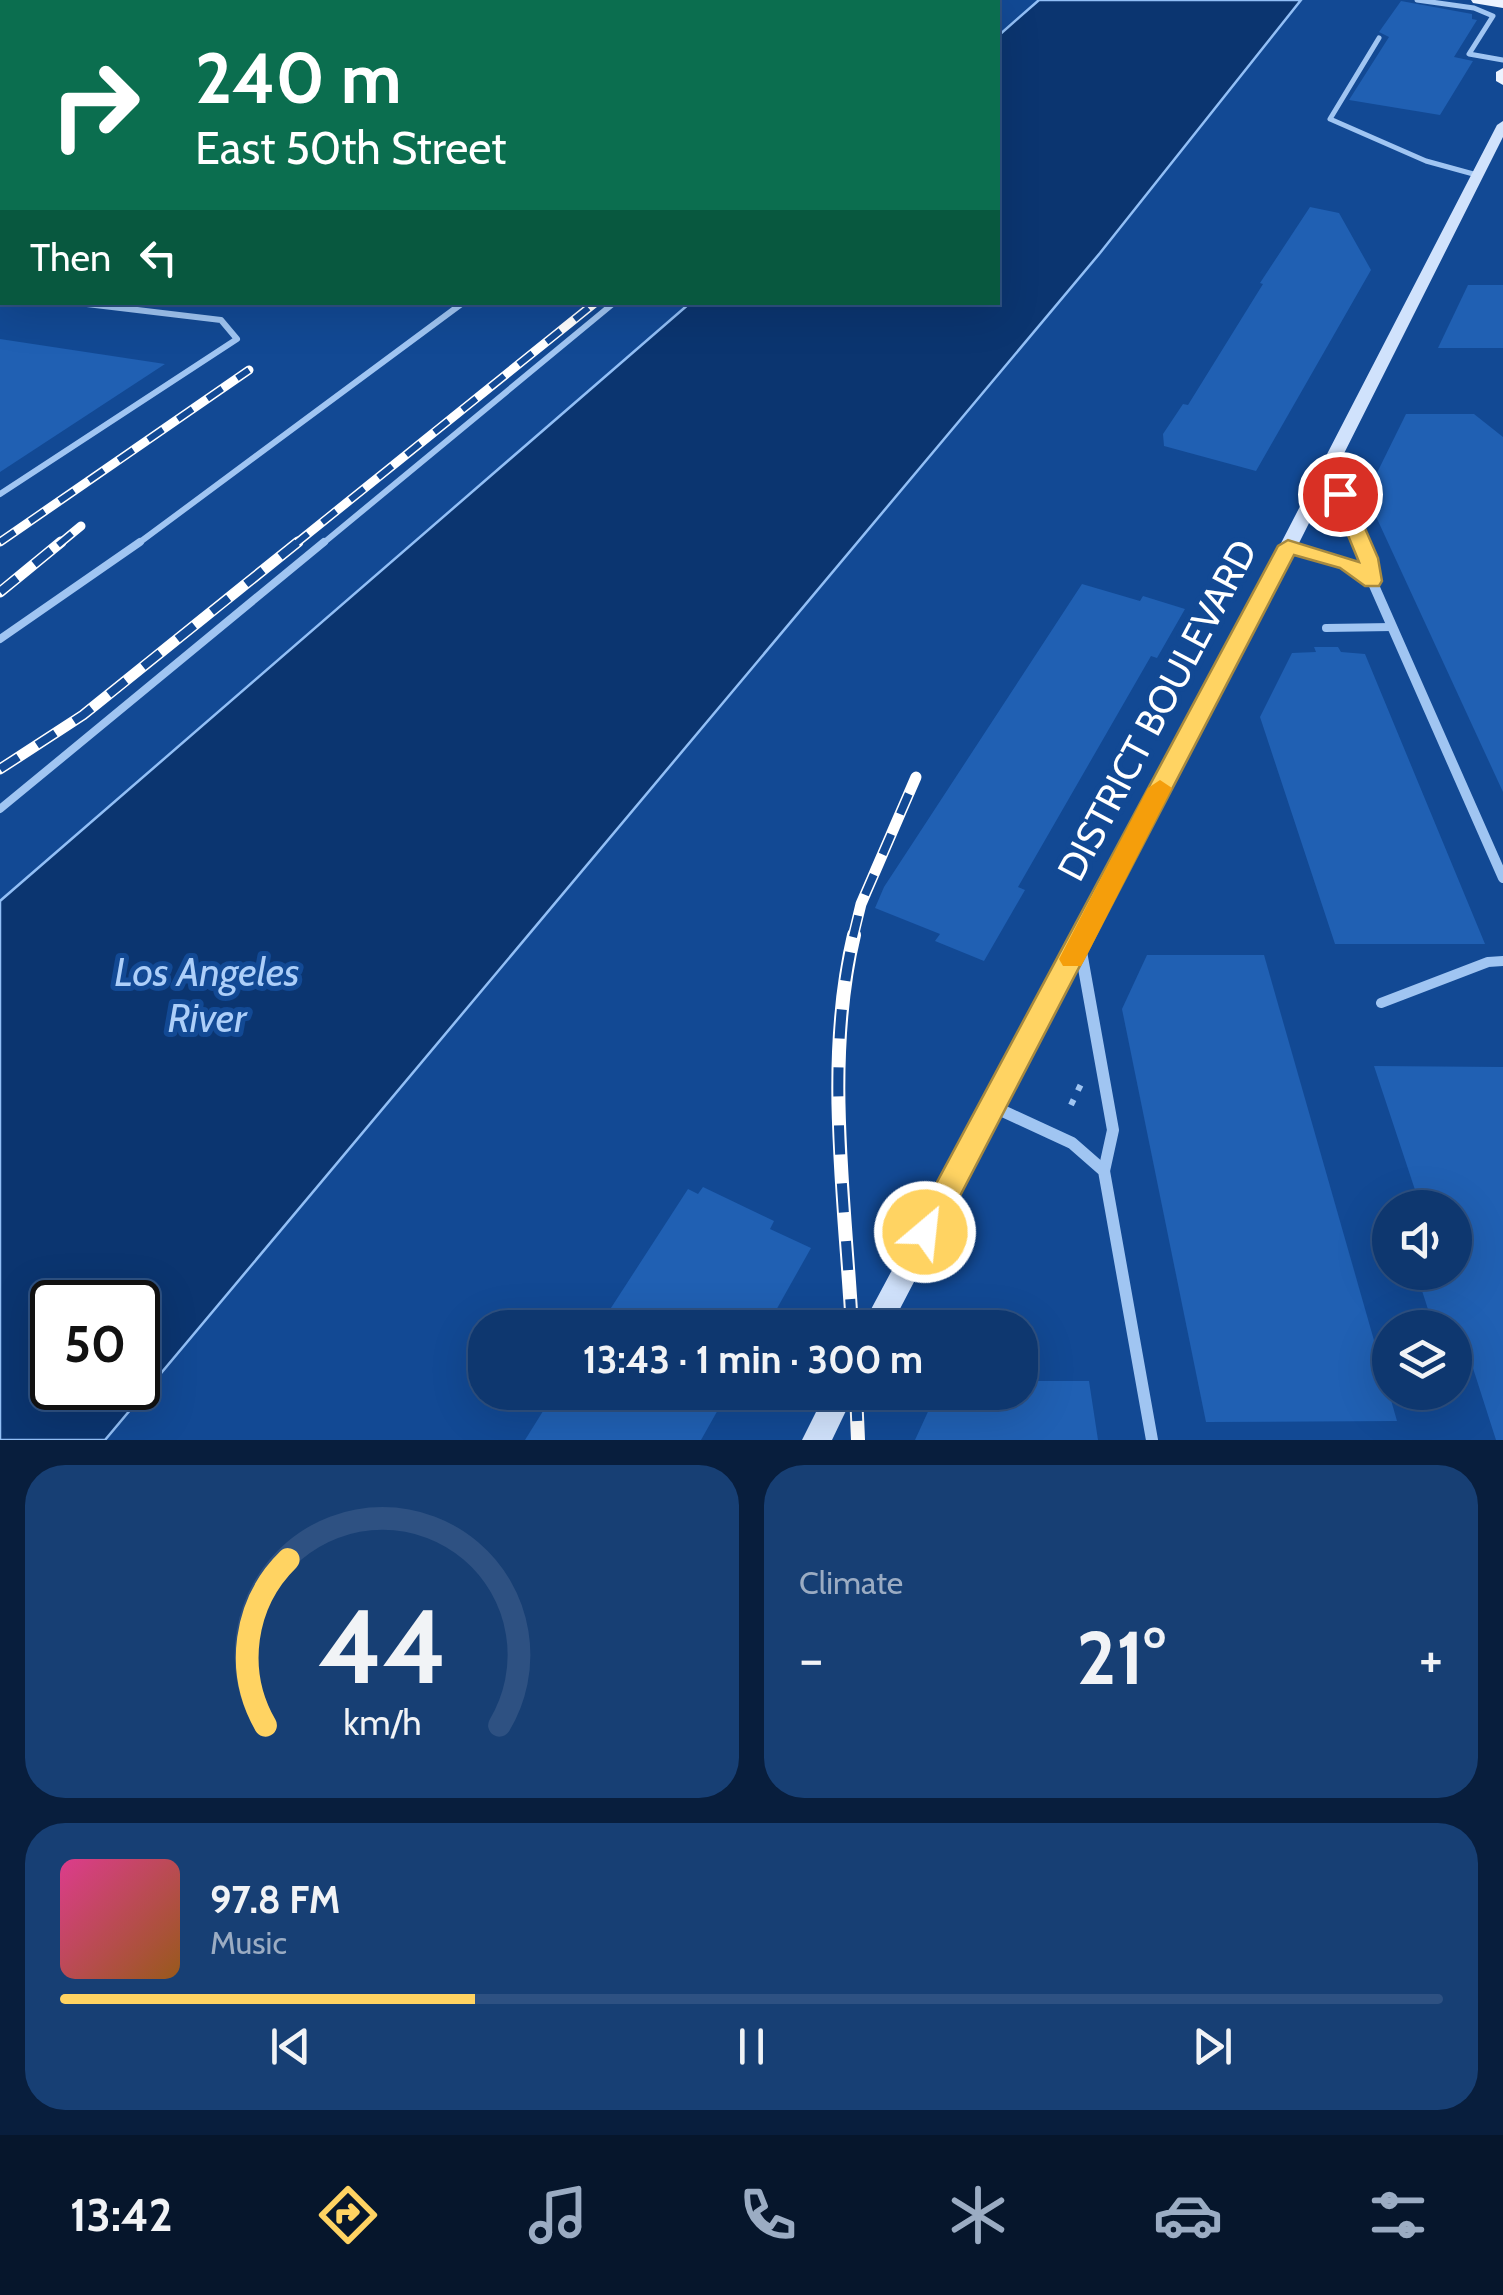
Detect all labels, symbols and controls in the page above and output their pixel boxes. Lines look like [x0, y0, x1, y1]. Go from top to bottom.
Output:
text: 240 m [195, 35, 402, 121]
icon: right [30, 40, 160, 170]
text: East 50th Street [195, 121, 507, 175]
icon: left [131, 230, 186, 285]
text: Then [30, 234, 111, 281]
pin [1298, 452, 1383, 537]
icon: arrive [1313, 467, 1368, 522]
street label: DISTRICT BOULEVARD [1047, 531, 1267, 889]
water label: Los Angeles River [114, 947, 300, 1042]
position arrow [873, 1180, 977, 1284]
map controls [1372, 1190, 1472, 1410]
button: sound [1372, 1190, 1472, 1290]
speed limit sign: 50 [30, 1280, 160, 1410]
button: layers [1372, 1310, 1472, 1410]
text: 13:43 · 1 min · 300 m [583, 1336, 923, 1383]
text: Climate [799, 1563, 903, 1602]
text: 44 [317, 1583, 447, 1709]
text: 21° [1076, 1612, 1166, 1703]
text: − [799, 1625, 823, 1692]
text: + [1419, 1625, 1443, 1692]
text: km/h [343, 1701, 421, 1744]
text: 97.8 FM [210, 1876, 340, 1923]
text: Music [210, 1923, 287, 1962]
icon: previous [263, 2019, 318, 2074]
icon: pause [724, 2019, 779, 2074]
icon: next [1185, 2019, 1240, 2074]
icon: directions [313, 2180, 383, 2250]
icon: music [523, 2180, 593, 2250]
icon: phone [733, 2180, 803, 2250]
icon: climate [943, 2180, 1013, 2250]
icon: car [1153, 2180, 1223, 2250]
icon: filters [1363, 2180, 1433, 2250]
text: 13:42 [70, 2188, 173, 2242]

